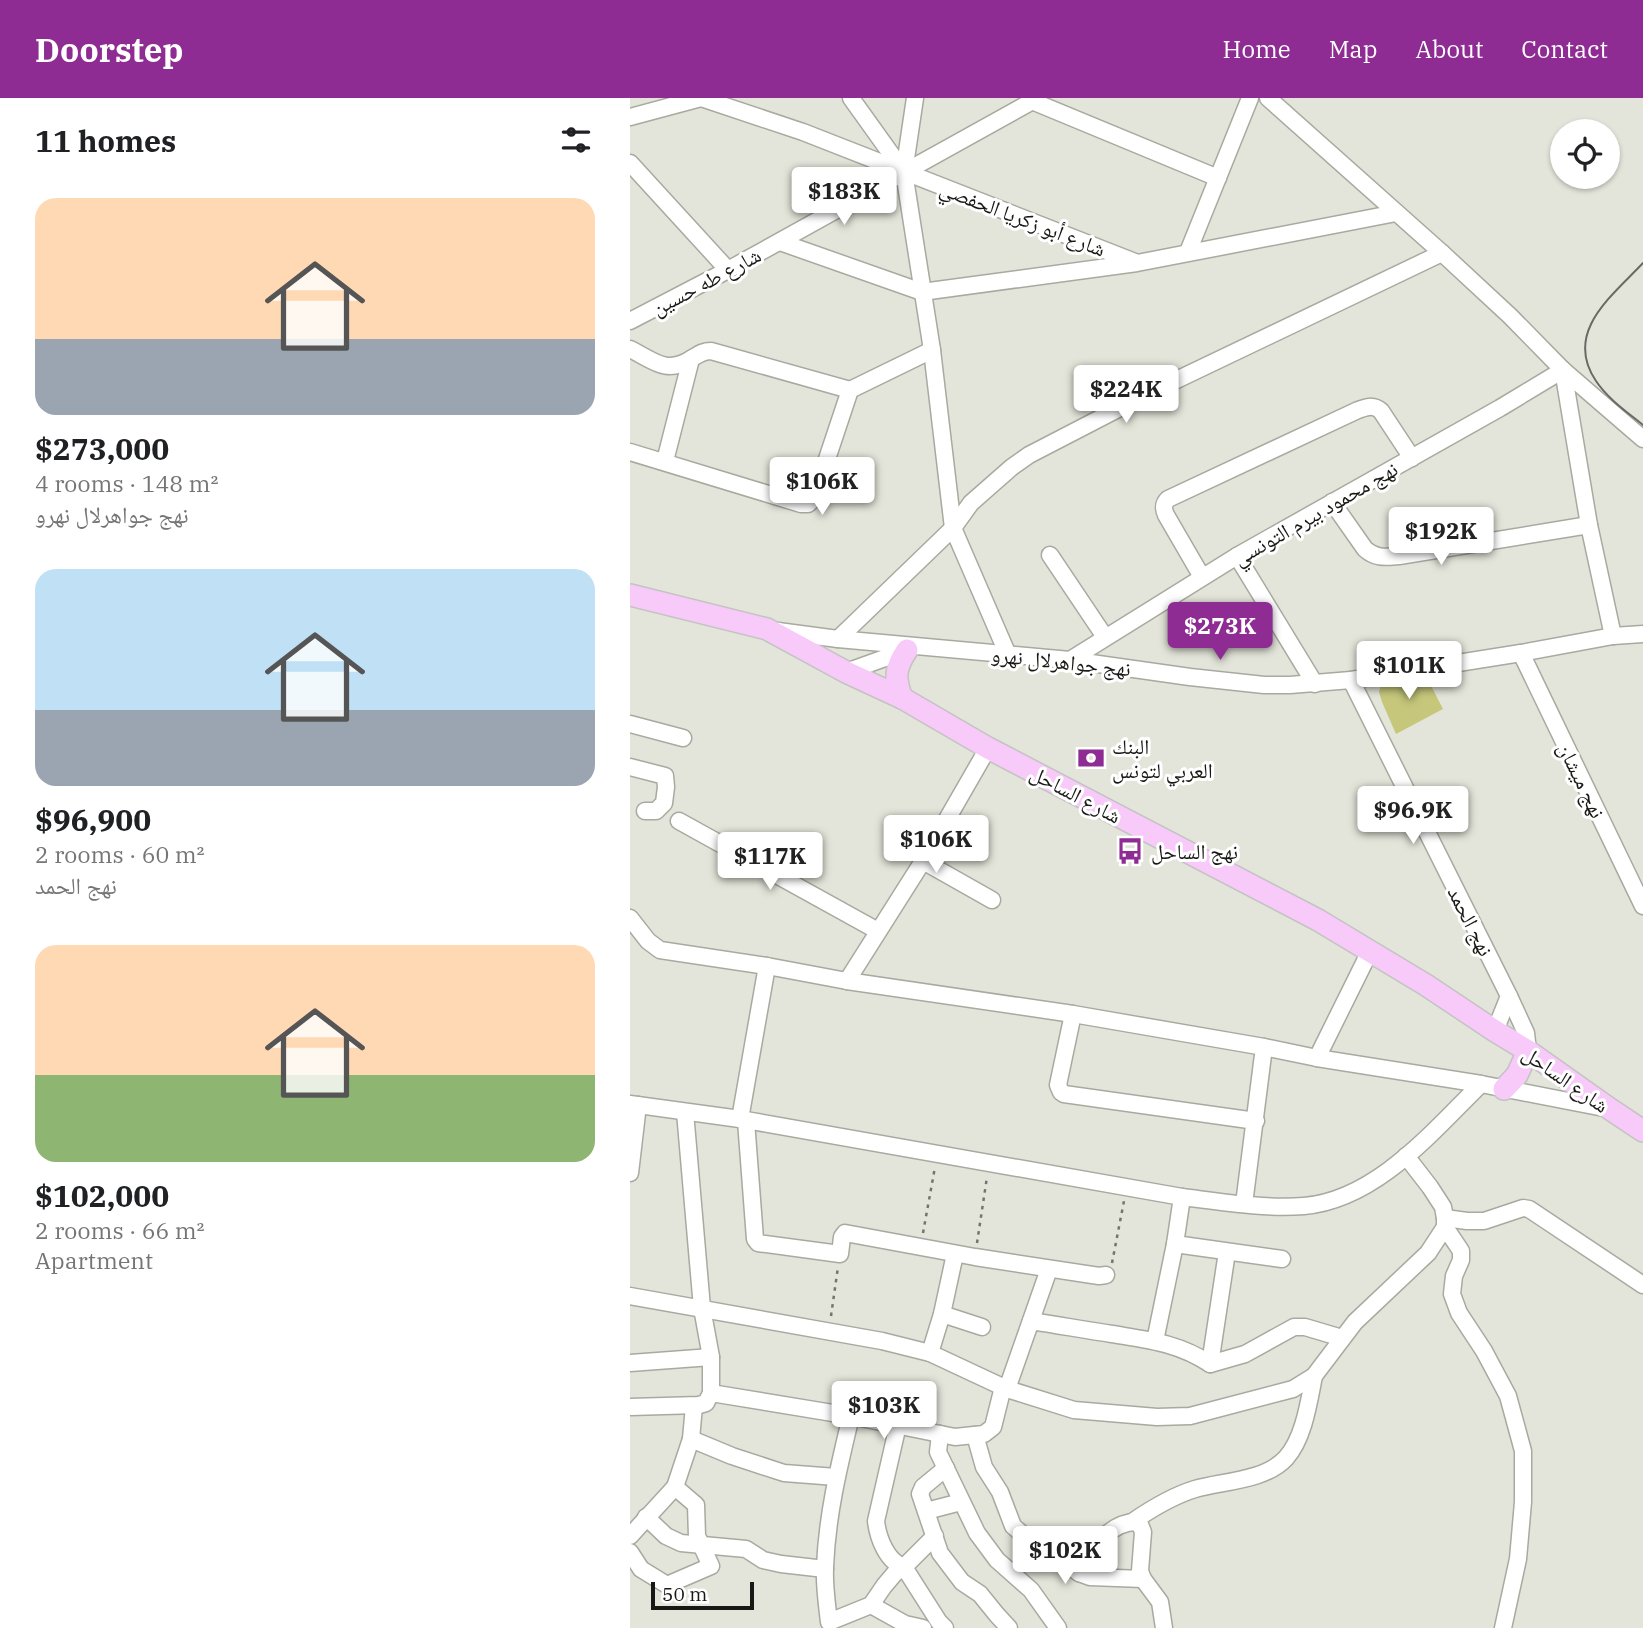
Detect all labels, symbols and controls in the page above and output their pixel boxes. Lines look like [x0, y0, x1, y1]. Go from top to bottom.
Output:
text: Doorstep [35, 28, 183, 71]
text: Home [1223, 33, 1291, 65]
text: Map [1329, 33, 1377, 65]
text: About [1415, 33, 1483, 65]
text: Contact [1521, 33, 1608, 65]
map controls [1550, 119, 1620, 189]
button: locate [1550, 119, 1620, 189]
text: 11 homes [35, 121, 176, 160]
icon: filters [557, 121, 595, 159]
pin: $183K [795, 167, 893, 227]
street label: شارع أبو زكريا الحفصي [935, 174, 1110, 266]
text: $183K [808, 175, 880, 205]
street label: شارع طه حسين [646, 240, 766, 322]
icon: home [252, 243, 378, 369]
pin: $224K [1077, 366, 1175, 425]
text: $224K [1090, 373, 1162, 403]
text: $273,000 [35, 429, 169, 468]
street label: نهج محمود بيرم التونسي [1227, 454, 1404, 575]
pin: $106K [773, 458, 871, 517]
text: $106K [786, 465, 858, 495]
text: 4 rooms · 148 m² [35, 468, 218, 498]
text: نهج جواهرلال نهرو [35, 499, 189, 529]
pin: $192K [1392, 508, 1490, 567]
text: $192K [1405, 515, 1477, 545]
pin: $273K [1171, 602, 1269, 662]
text: $273K [1184, 610, 1256, 640]
icon: home [252, 614, 378, 740]
street label: نهج جواهرلال نهرو [990, 640, 1132, 682]
pin: $101K [1360, 642, 1458, 701]
text: $101K [1373, 649, 1445, 679]
place label: البنك العربي لتونس [1112, 732, 1213, 787]
street label: نهج ميشان [1552, 737, 1612, 823]
bank icon: البنك العربي لتونس [1076, 743, 1106, 773]
street label: شارع الساحل [1026, 758, 1126, 830]
pin: $96.9K [1356, 786, 1470, 846]
text: $96.9K [1373, 794, 1453, 824]
text: $96,900 [35, 800, 151, 839]
pin: $106K [887, 816, 985, 875]
text: $106K [900, 823, 972, 853]
pin: $117K [721, 832, 819, 892]
bus stop icon: نهج الساحل [1115, 836, 1145, 866]
place label: نهج الساحل [1151, 837, 1238, 865]
text: 2 rooms · 60 m² [35, 839, 205, 869]
text: $117K [734, 840, 806, 870]
text: نهج الحمد [35, 870, 117, 900]
street label: نهج الحمد [1442, 881, 1500, 961]
icon: home [252, 990, 378, 1116]
street label: شارع الساحل [1517, 1039, 1615, 1119]
text: $102,000 [35, 1176, 169, 1215]
text: 2 rooms · 66 m² [35, 1215, 205, 1245]
text: Apartment [35, 1245, 153, 1275]
pin: $103K [835, 1382, 933, 1441]
text: $103K [848, 1389, 920, 1419]
pin: $102K [1016, 1526, 1114, 1586]
text: $102K [1029, 1534, 1101, 1564]
scale bar [651, 1579, 754, 1611]
text: 50 m [662, 1582, 707, 1606]

